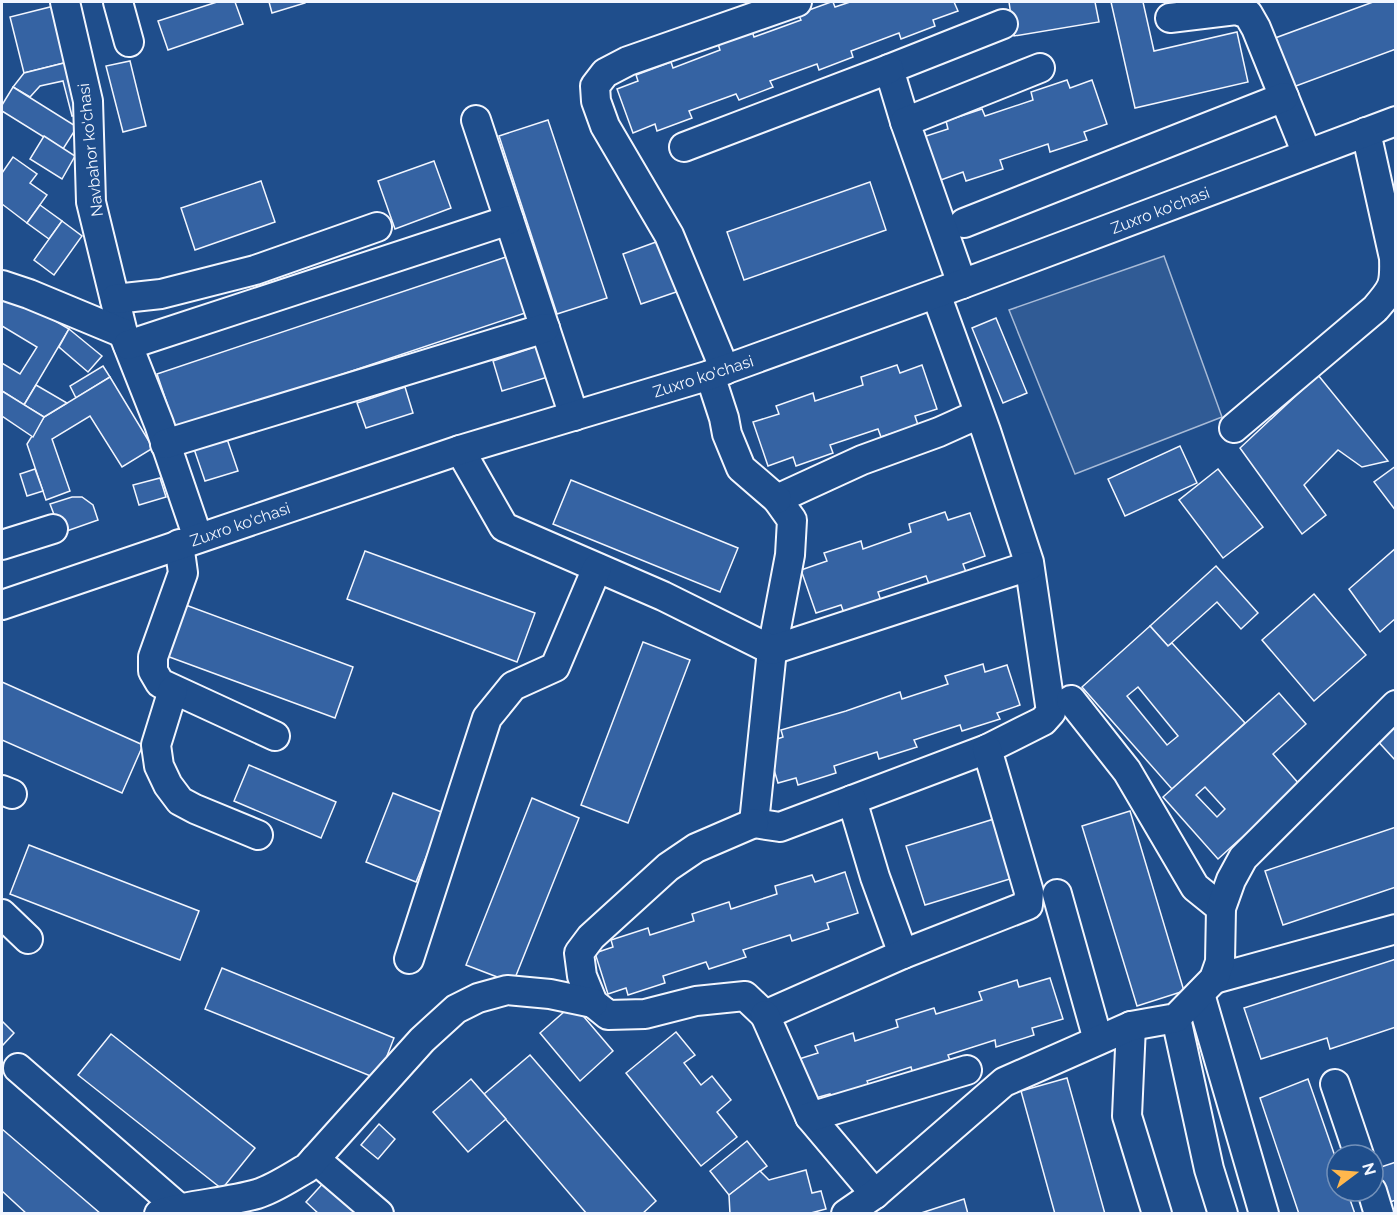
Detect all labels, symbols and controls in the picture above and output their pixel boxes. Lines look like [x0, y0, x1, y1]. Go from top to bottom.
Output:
street label: Navbahor ko'chasi [74, 82, 107, 218]
street label: Zuxro ko'chasi [1108, 183, 1212, 238]
street label: Zuxro ko'chasi [651, 351, 756, 402]
street label: Zuxro ko'chasi [188, 499, 293, 550]
north arrow [1325, 1143, 1385, 1203]
text: N [1358, 1161, 1380, 1177]

